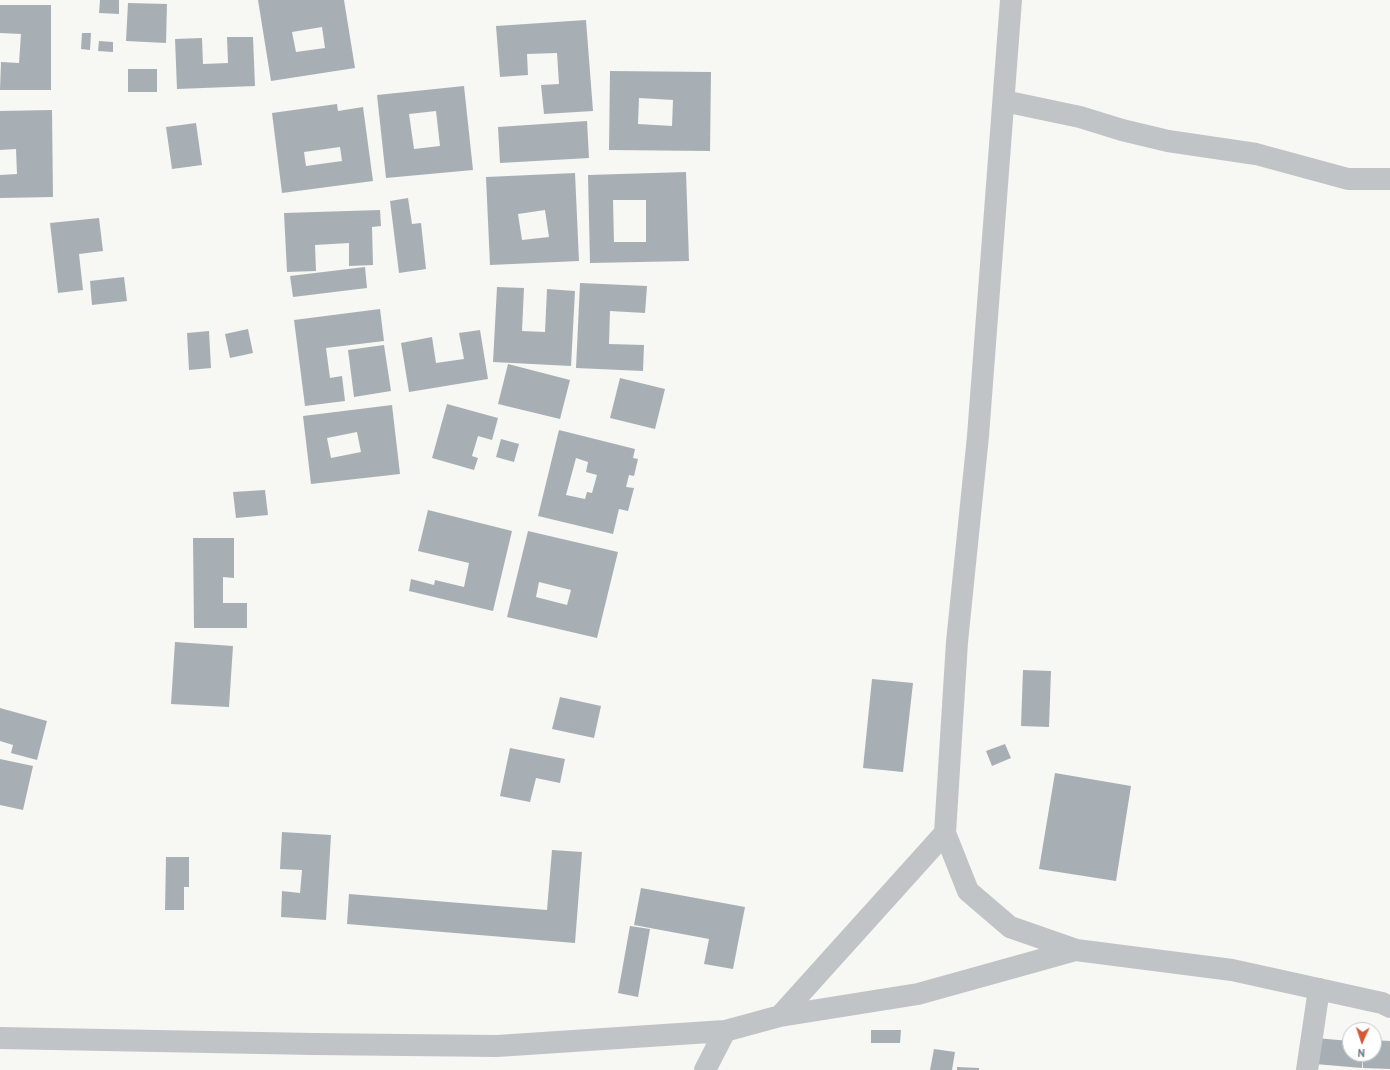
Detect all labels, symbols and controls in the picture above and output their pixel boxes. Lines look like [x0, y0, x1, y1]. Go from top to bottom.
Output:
north arrow [1342, 1022, 1382, 1062]
text: N [1357, 1046, 1365, 1060]

